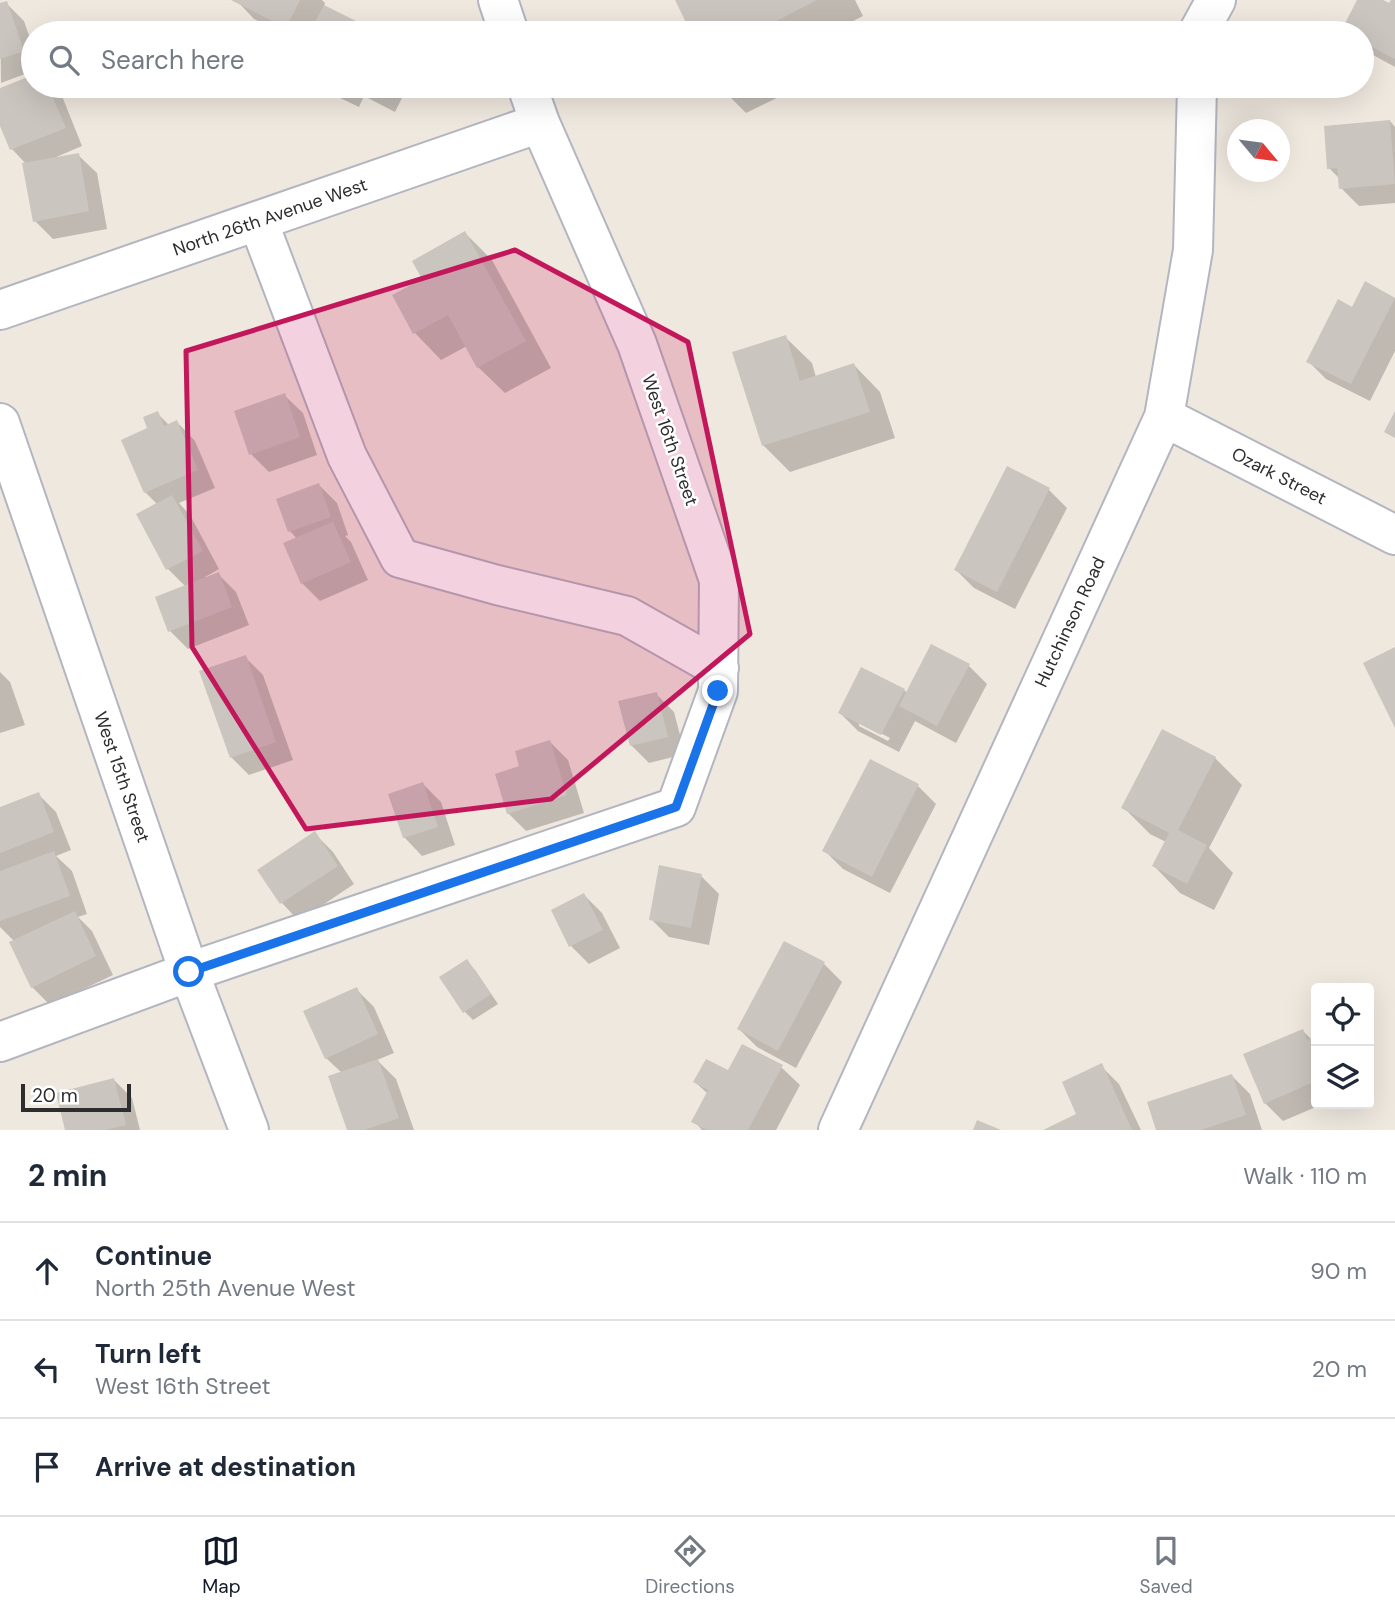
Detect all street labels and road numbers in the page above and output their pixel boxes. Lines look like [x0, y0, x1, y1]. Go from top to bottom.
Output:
street label: North 26th Avenue West [170, 172, 370, 262]
street label: West 16th Street [636, 371, 704, 509]
street label: Ozark Street [1227, 442, 1331, 510]
street label: Hutchinson Road [1029, 553, 1111, 691]
street label: West 15th Street [88, 708, 156, 846]

